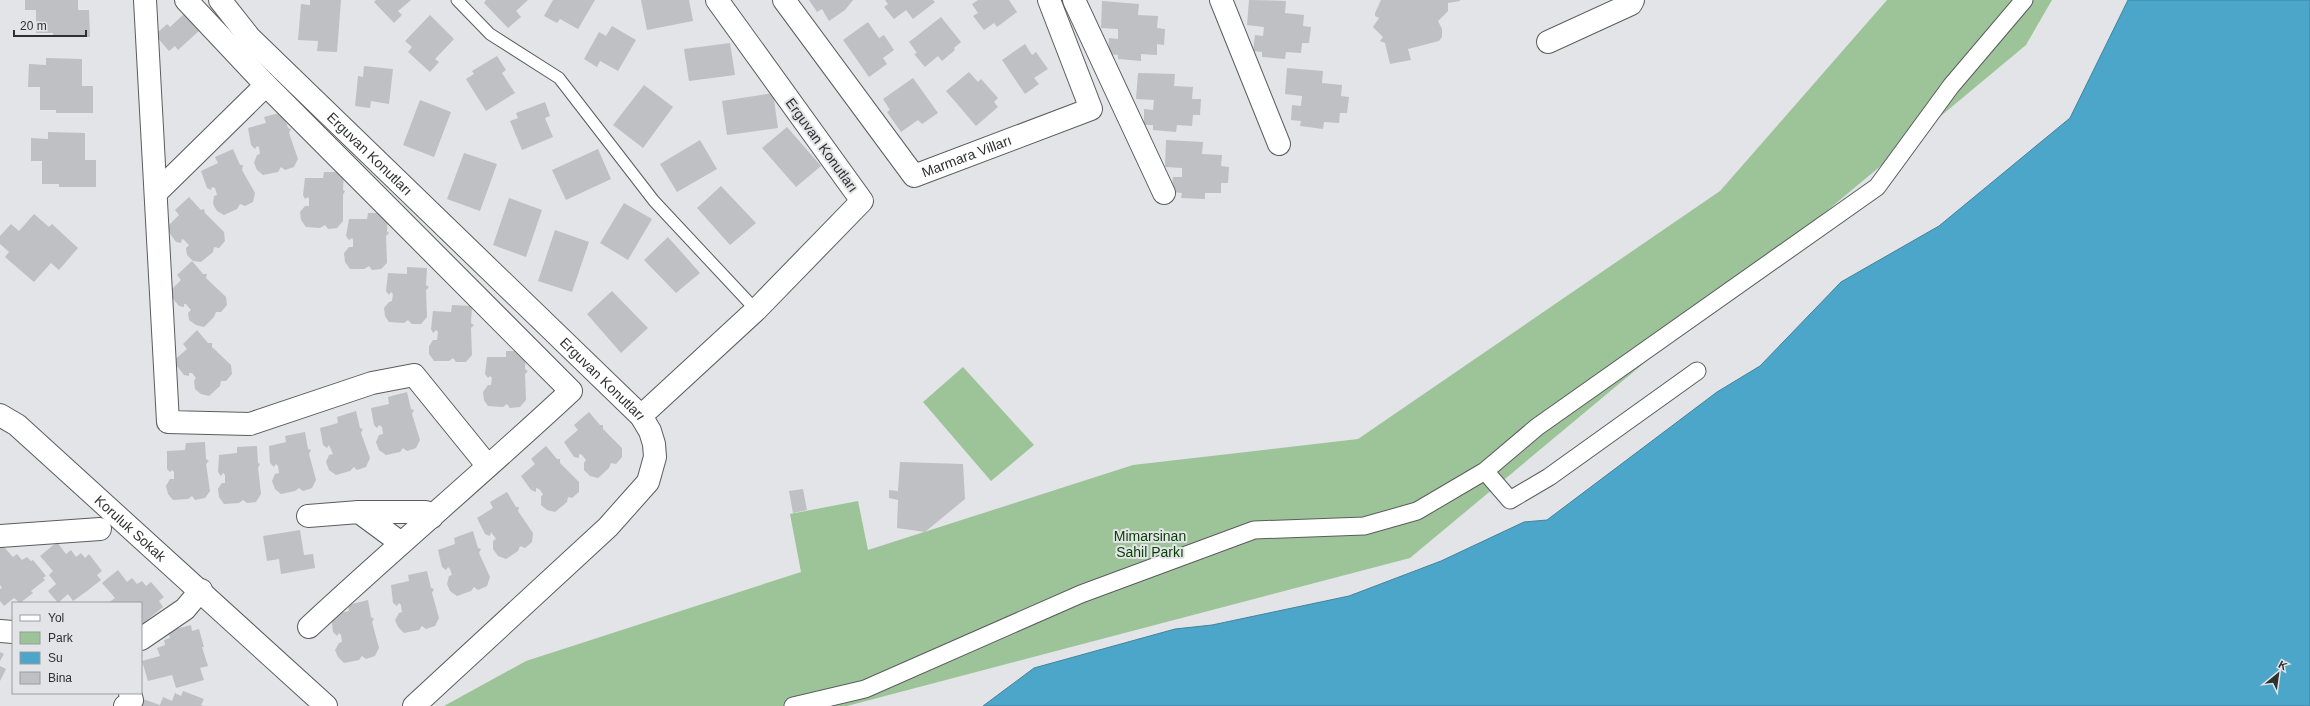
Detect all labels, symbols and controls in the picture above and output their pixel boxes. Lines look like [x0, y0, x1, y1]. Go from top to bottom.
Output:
scale bar [14, 12, 86, 38]
text: 20 m [20, 19, 47, 33]
street label: Erguvan Konutları [783, 95, 861, 195]
street label: Erguvan Konutları [324, 109, 416, 199]
street label: Marmara Vilları [919, 132, 1014, 180]
street label: Erguvan Konutları [557, 334, 649, 423]
street label: Koruluk Sokak [92, 492, 170, 565]
park label: Mimarsinan Sahil Parkı [1114, 528, 1186, 560]
legend [12, 602, 142, 694]
text: Yol [48, 611, 64, 625]
text: Park [48, 631, 74, 645]
text: Su [48, 651, 63, 665]
north arrow [2258, 654, 2298, 694]
text: K [2276, 658, 2289, 672]
text: Bina [48, 671, 72, 685]

